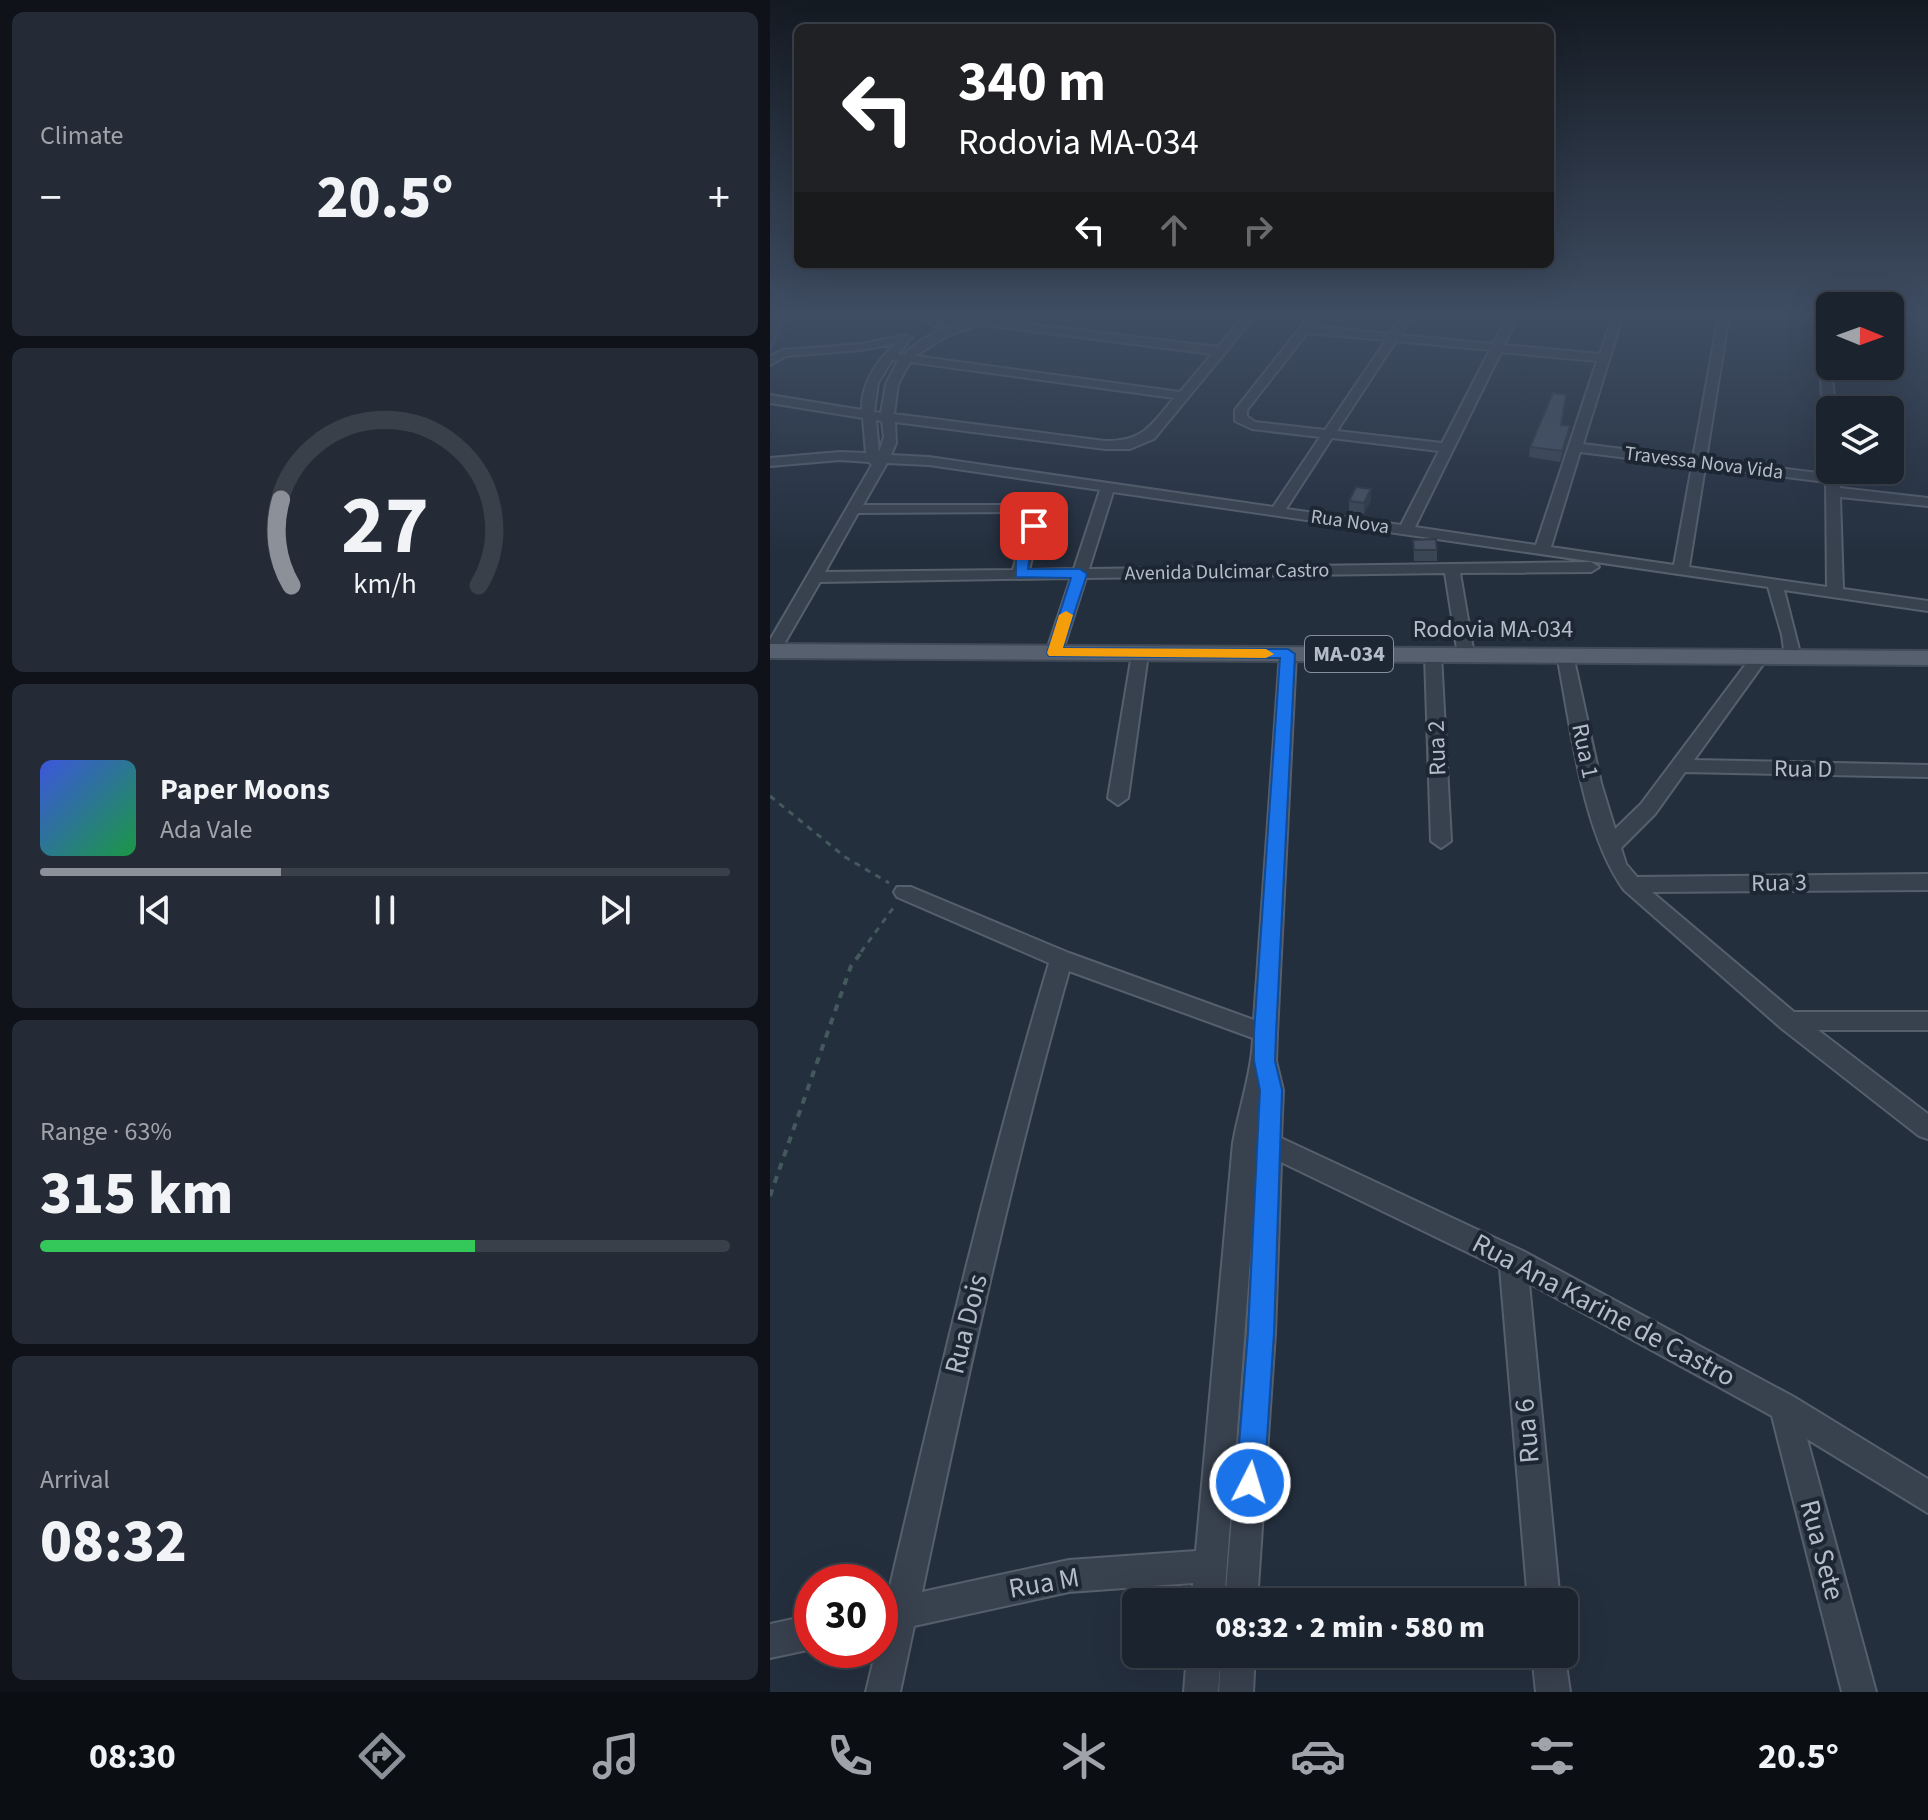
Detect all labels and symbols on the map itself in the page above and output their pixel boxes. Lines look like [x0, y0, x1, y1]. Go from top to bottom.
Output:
north arrow [1816, 292, 1904, 380]
street label: Travessa Nova Vida [1623, 439, 1785, 487]
pin [1000, 492, 1068, 560]
street label: Rua Nova [1309, 503, 1391, 541]
street label: Avenida Dulcimar Castro [1124, 556, 1330, 588]
street label: Rodovia MA-034 [1413, 612, 1573, 647]
road number: MA-034 [1305, 636, 1393, 672]
street label: Rua 2 [1419, 720, 1455, 776]
street label: Rua 1 [1562, 720, 1608, 782]
street label: Rua D [1774, 751, 1832, 787]
street label: Rua 3 [1751, 865, 1807, 901]
street label: Rua Ana Karine de Castro [1465, 1224, 1743, 1396]
street label: Rua Dois [934, 1270, 998, 1378]
street label: Rua 6 [1504, 1397, 1550, 1465]
position arrow [1208, 1441, 1292, 1525]
street label: Rua Sete [1789, 1495, 1855, 1605]
street label: Rua M [1005, 1557, 1083, 1609]
speed limit sign: 30 [794, 1564, 898, 1668]

